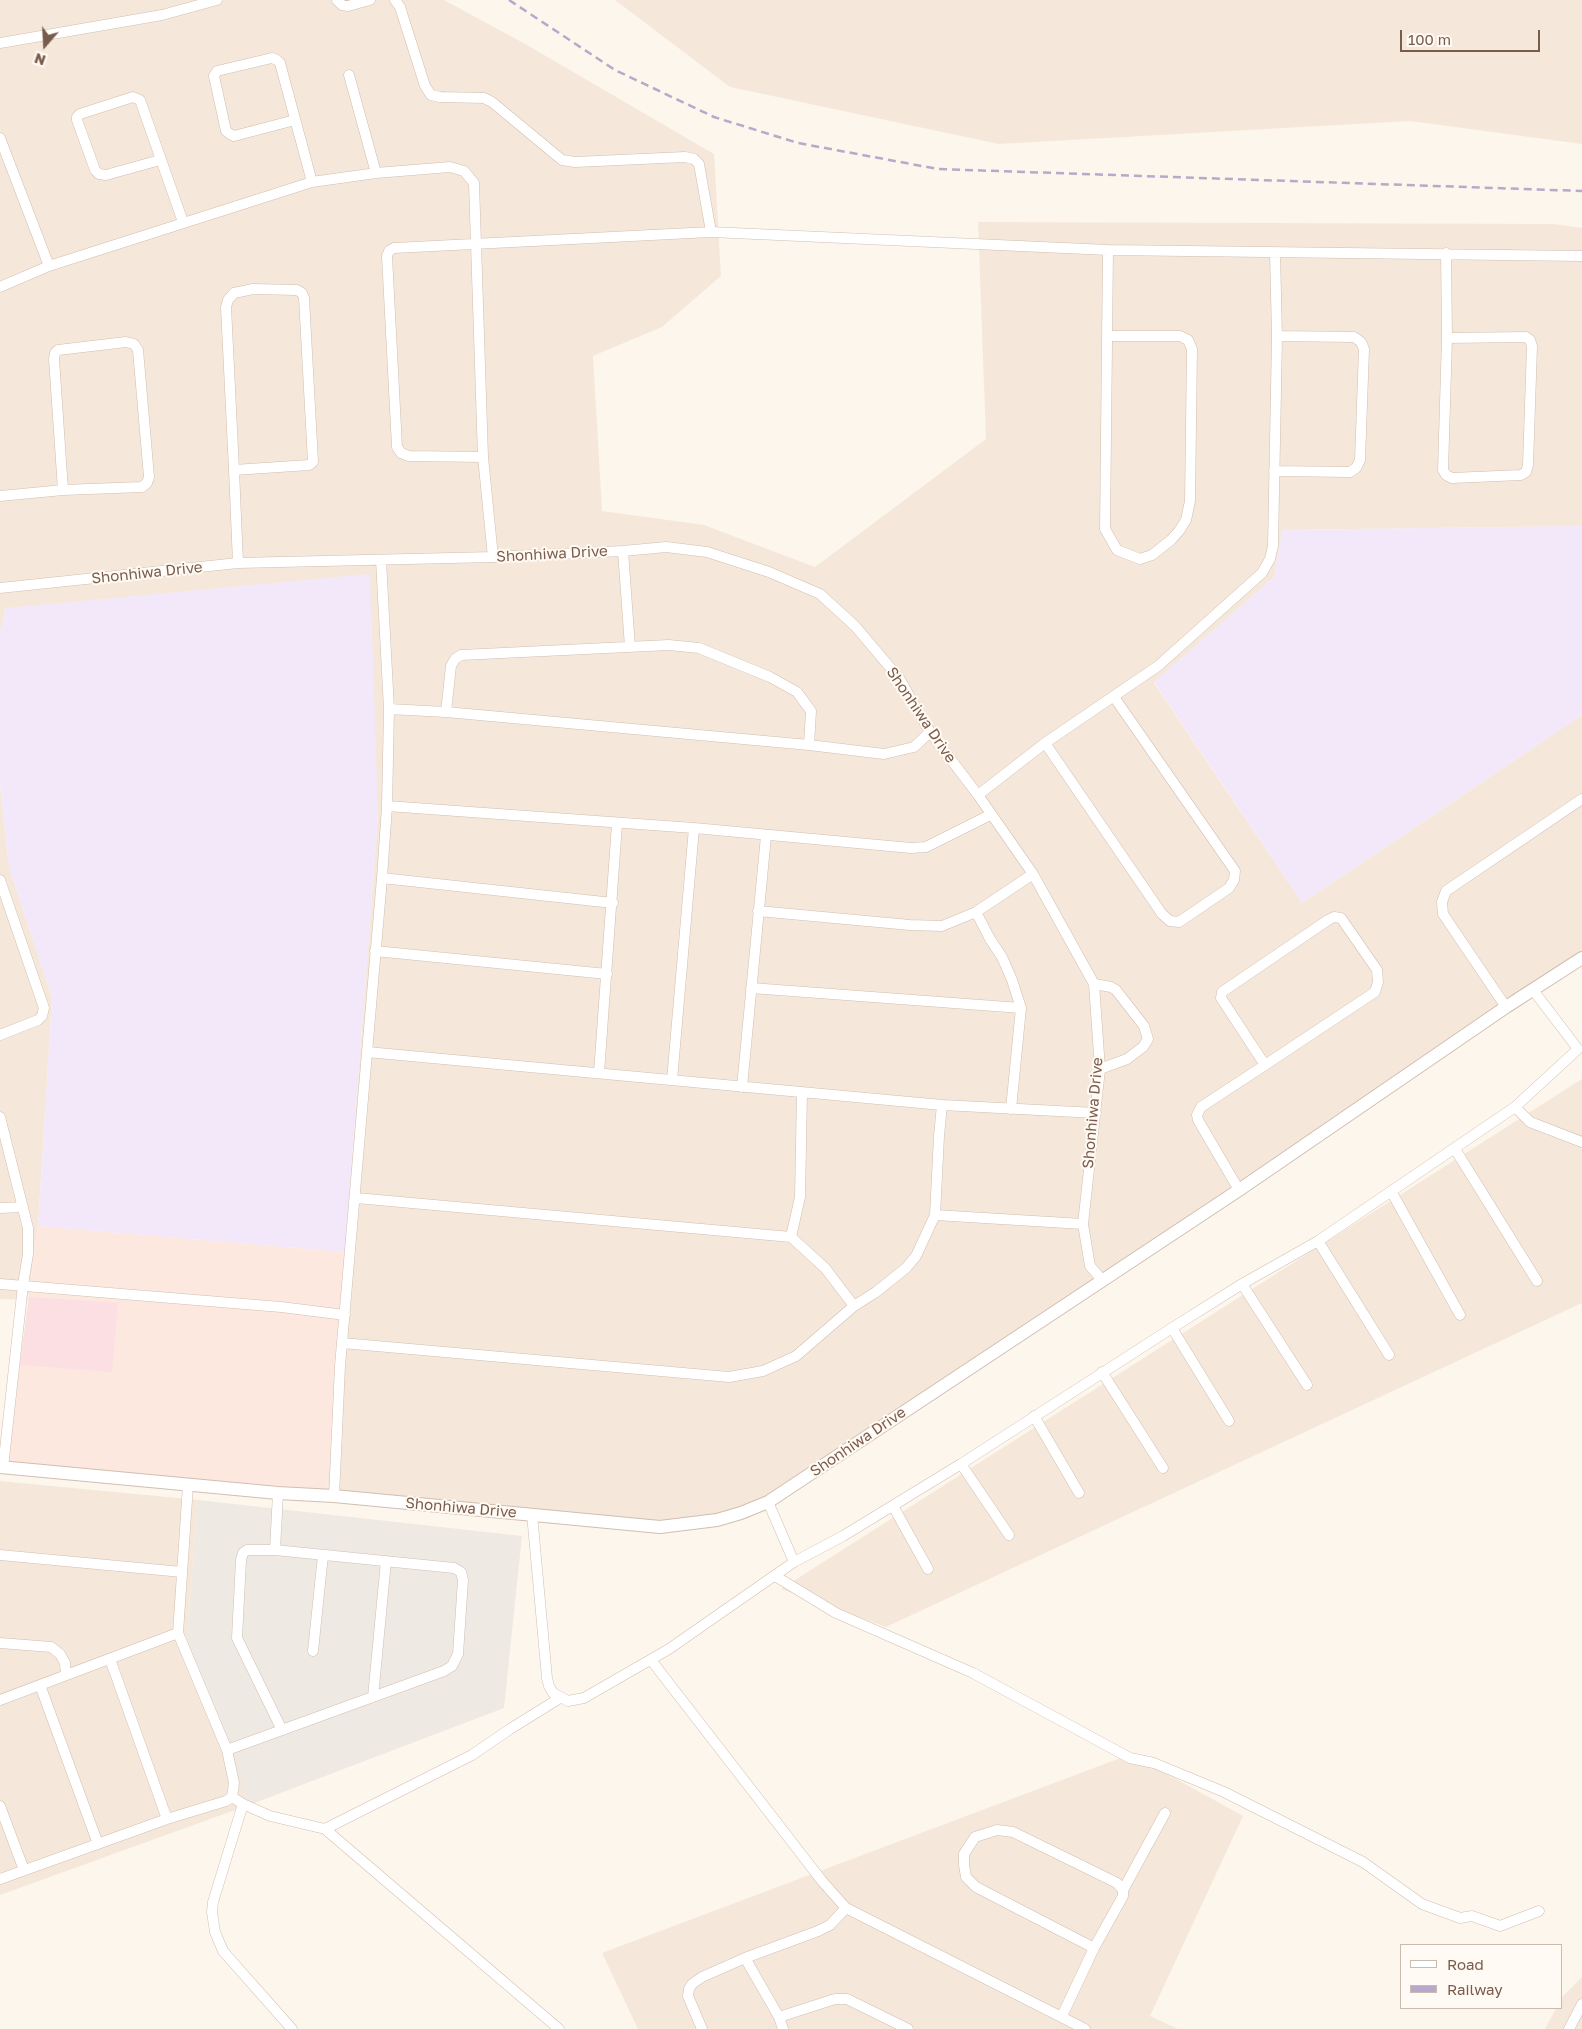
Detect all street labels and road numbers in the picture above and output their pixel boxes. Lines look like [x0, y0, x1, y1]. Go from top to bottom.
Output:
street label: Shonhiwa Drive [496, 542, 608, 566]
street label: Shonhiwa Drive [91, 558, 203, 588]
street label: Shonhiwa Drive [882, 664, 960, 766]
street label: Shonhiwa Drive [1079, 1057, 1107, 1169]
street label: Shonhiwa Drive [807, 1403, 909, 1481]
street label: Shonhiwa Drive [405, 1494, 517, 1522]

